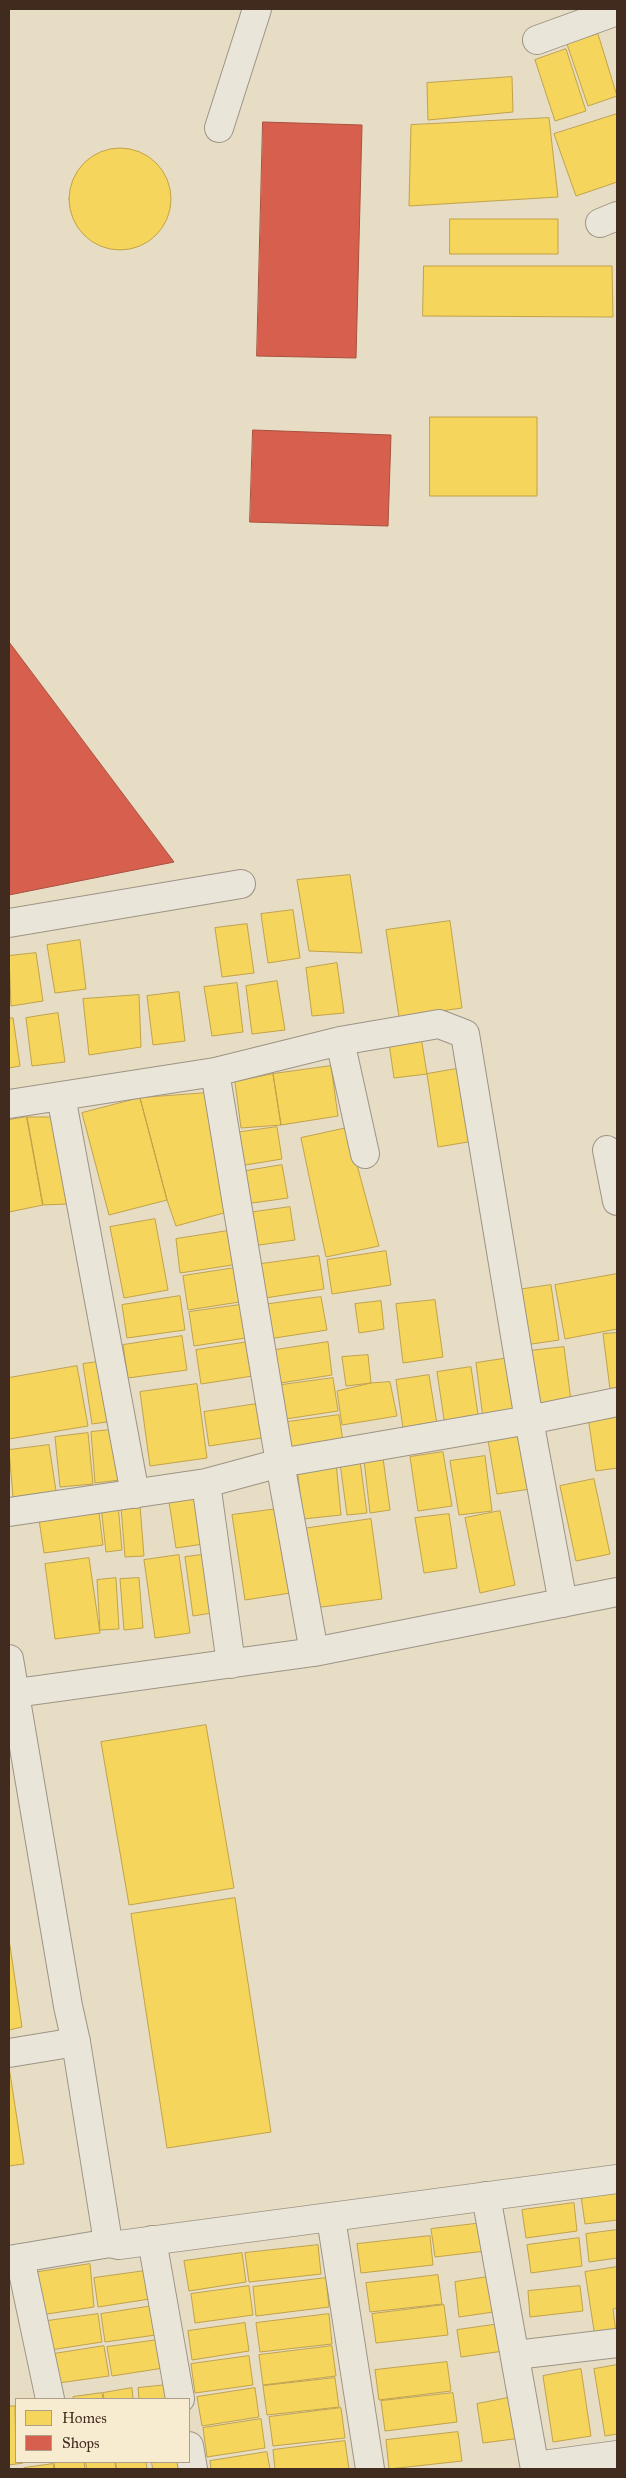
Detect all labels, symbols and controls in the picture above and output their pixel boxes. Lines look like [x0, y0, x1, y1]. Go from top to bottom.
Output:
legend [15, 2398, 190, 2463]
text: Homes [62, 2409, 107, 2427]
text: Shops [62, 2434, 100, 2452]

